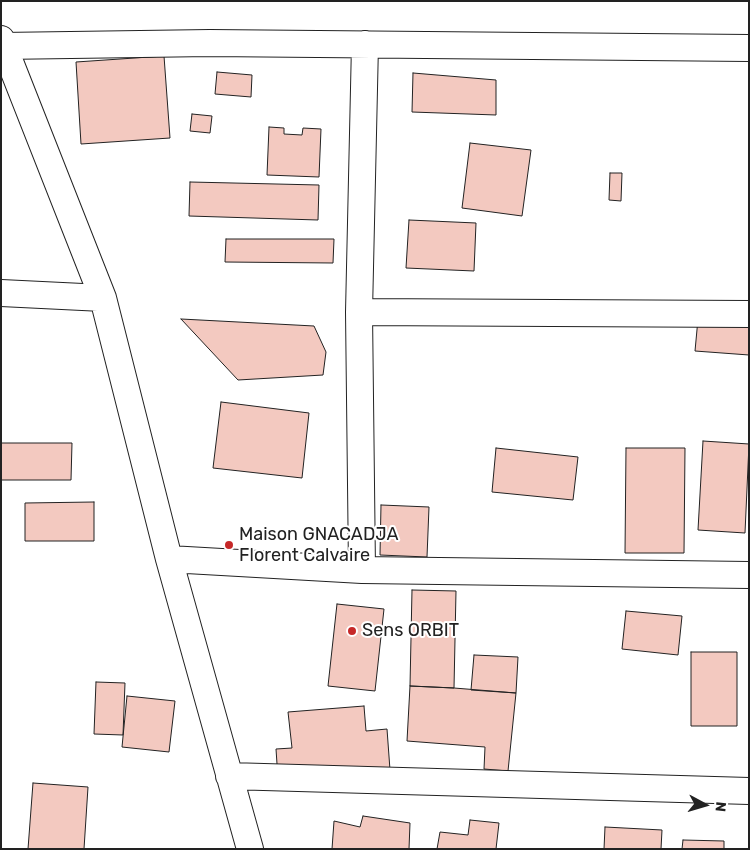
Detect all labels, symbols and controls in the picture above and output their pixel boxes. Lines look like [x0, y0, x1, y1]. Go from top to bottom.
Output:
place label: Maison GNACADJA Florent Calvaire [239, 524, 399, 566]
marker: Maison GNACADJA Florent Calvaire [223, 539, 235, 551]
place label: Sens ORBIT [362, 620, 459, 642]
marker: Sens ORBIT [346, 625, 358, 637]
north arrow [680, 780, 730, 830]
text: N [711, 801, 729, 813]

